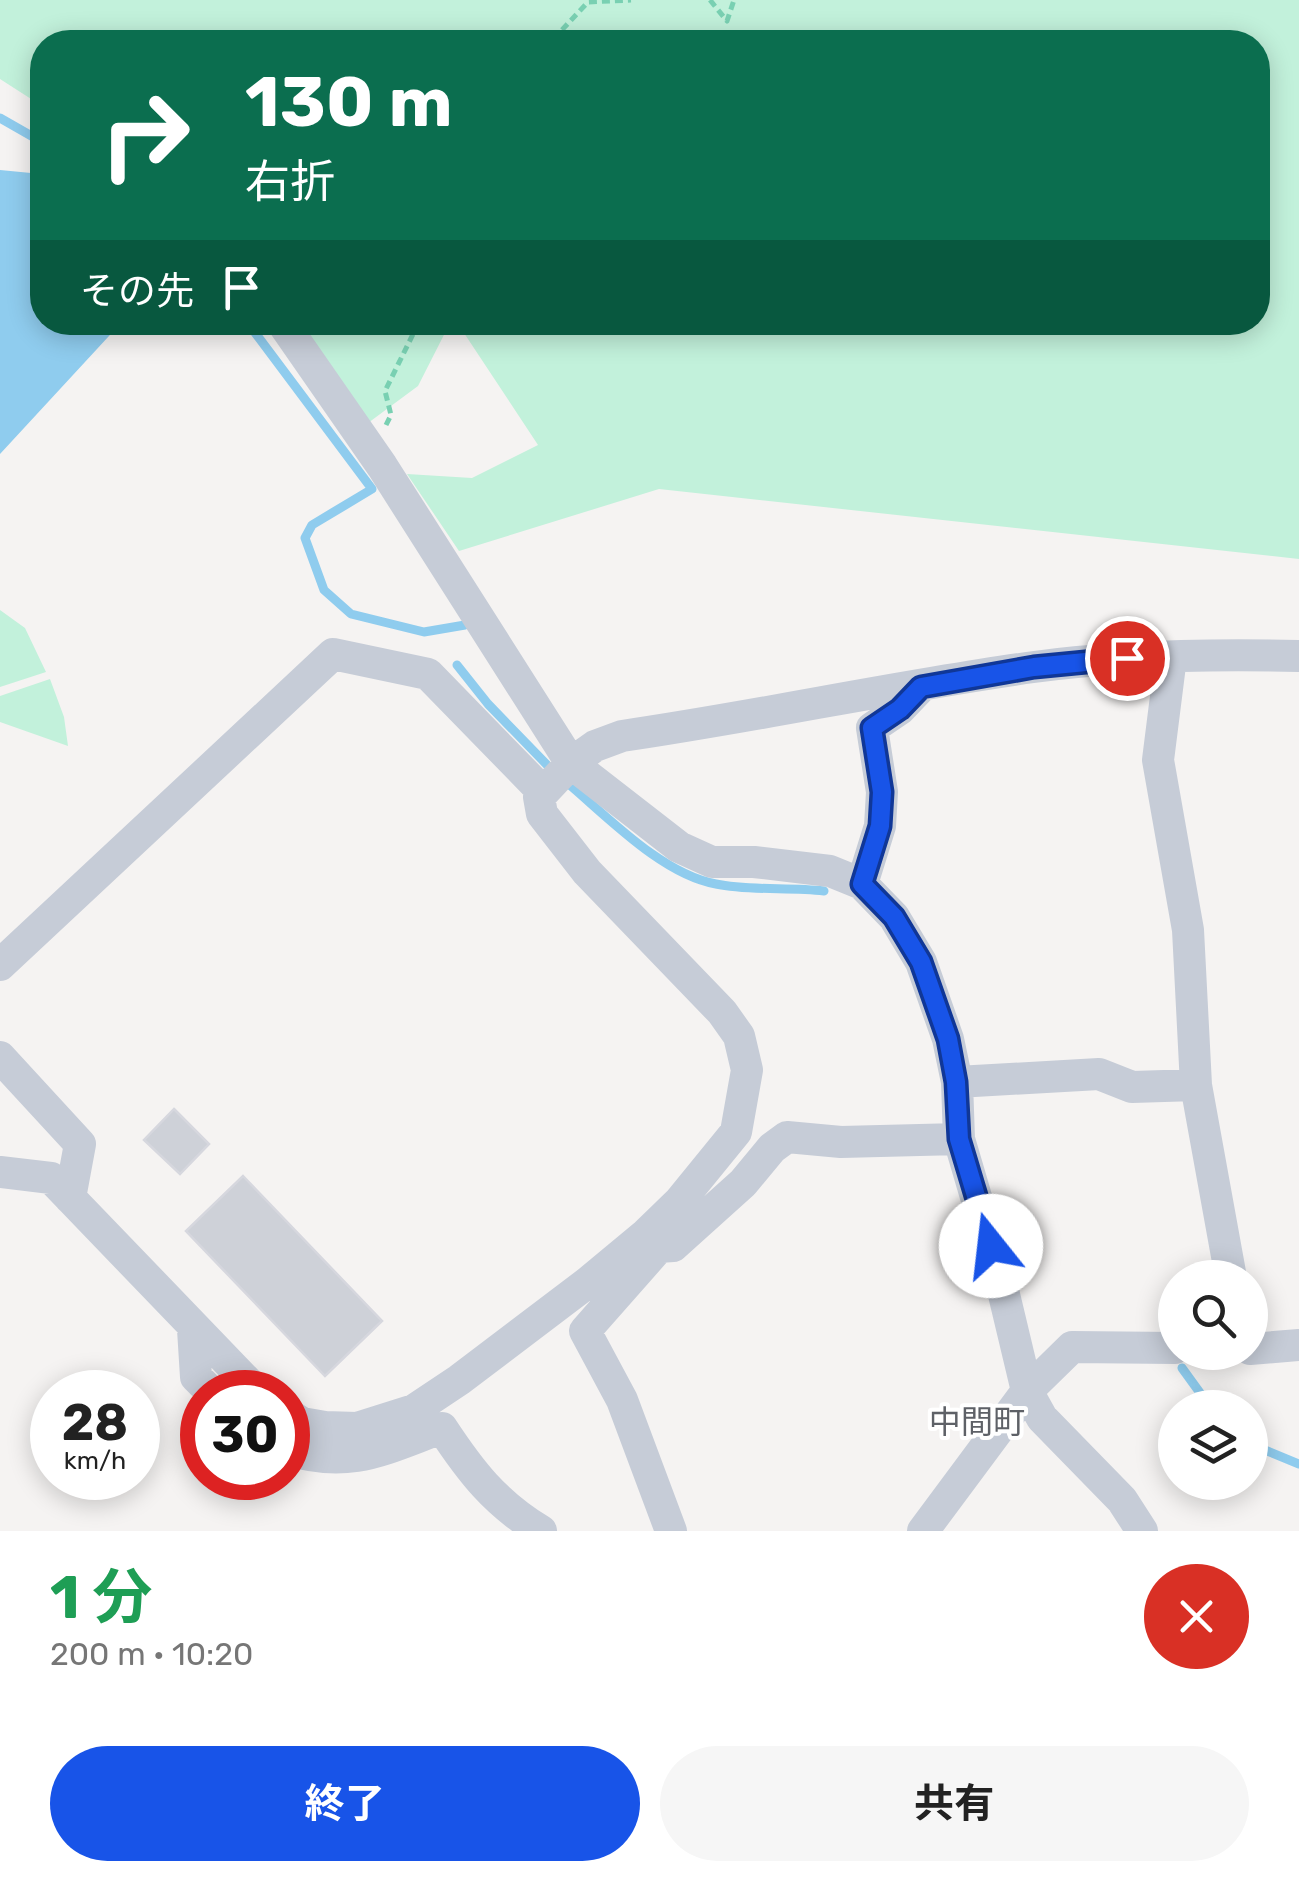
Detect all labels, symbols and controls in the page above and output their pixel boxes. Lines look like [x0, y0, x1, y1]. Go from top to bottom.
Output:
text: 130 m [245, 61, 453, 144]
icon: right [80, 70, 210, 200]
text: 右折 [245, 155, 335, 208]
icon: arrive [214, 260, 269, 315]
text: その先 [80, 268, 194, 314]
pin [1085, 616, 1170, 701]
icon: arrive [1100, 631, 1155, 686]
position arrow [939, 1194, 1043, 1298]
map controls [1158, 1260, 1268, 1500]
button: search [1158, 1260, 1268, 1370]
speed limit sign: 30 [180, 1370, 310, 1500]
button: layers [1158, 1390, 1268, 1500]
text: 28 [62, 1393, 128, 1453]
district label: 中間町 [929, 1403, 1025, 1441]
text: km/h [64, 1446, 126, 1475]
text: 1 分 [50, 1562, 153, 1633]
button: close [1144, 1564, 1249, 1669]
text: 200 m · 10:20 [50, 1635, 253, 1673]
button: 終了 [50, 1746, 640, 1861]
button: 共有 [660, 1746, 1249, 1861]

